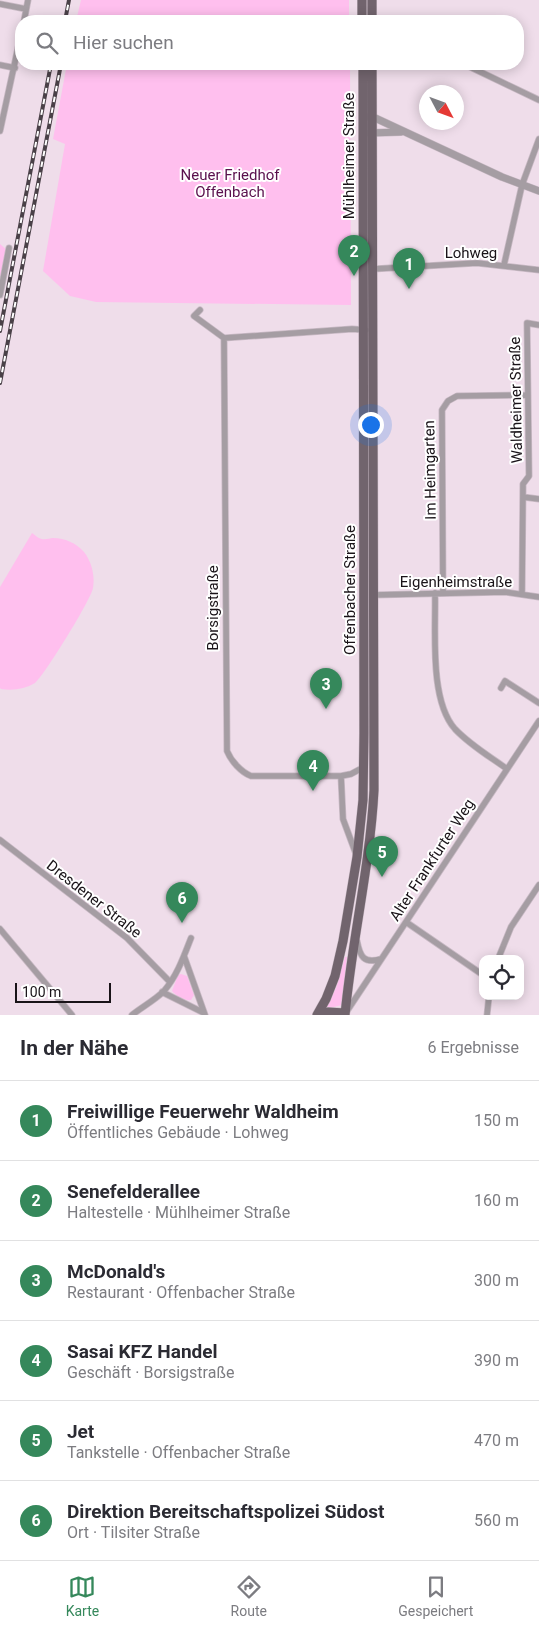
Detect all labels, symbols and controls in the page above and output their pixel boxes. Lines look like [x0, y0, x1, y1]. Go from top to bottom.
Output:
search box [15, 15, 524, 70]
icon: search [33, 29, 61, 57]
text: Hier suchen [73, 31, 174, 54]
north arrow [419, 85, 464, 130]
street label: Mühlheimer Straße [340, 93, 358, 219]
park label: Neuer Friedhof Offenbach [181, 166, 280, 201]
pin: 2 [338, 235, 370, 276]
street label: Lohweg [445, 244, 497, 262]
pin: 1 [393, 248, 425, 289]
street label: Waldheimer Straße [506, 336, 526, 464]
your location [358, 412, 384, 438]
street label: Im Heimgarten [420, 420, 440, 520]
street label: Offenbacher Straße [341, 525, 359, 655]
street label: Borsigstraße [204, 565, 222, 651]
street label: Eigenheimstraße [400, 573, 512, 591]
pin: 3 [310, 668, 342, 709]
pin: 4 [297, 750, 329, 791]
street label: Alter Frankfurter Weg [386, 796, 478, 924]
pin: 5 [366, 836, 398, 877]
street label: Dresdener Straße [43, 856, 145, 942]
pin: 6 [166, 882, 198, 923]
map controls [479, 955, 524, 1000]
button: locate [479, 955, 524, 1000]
scale bar [15, 980, 111, 1003]
text: 100 m [22, 984, 61, 1000]
text: In der Nähe [20, 1036, 128, 1060]
text: 6 Ergebnisse [427, 1038, 519, 1057]
text: Freiwillige Feuerwehr Waldheim [67, 1100, 339, 1123]
text: 1 [31, 1111, 41, 1130]
text: 150 m [474, 1111, 519, 1130]
text: Öffentliches Gebäude · Lohweg [67, 1123, 289, 1142]
text: Senefelderallee [67, 1180, 200, 1203]
text: 2 [31, 1191, 41, 1210]
text: 160 m [474, 1191, 519, 1210]
text: Haltestelle · Mühlheimer Straße [67, 1203, 290, 1222]
text: McDonald's [67, 1260, 165, 1283]
text: 3 [31, 1271, 41, 1290]
text: 300 m [474, 1271, 519, 1290]
text: Restaurant · Offenbacher Straße [67, 1283, 295, 1302]
text: Sasai KFZ Handel [67, 1340, 218, 1363]
text: 4 [31, 1351, 41, 1370]
text: 390 m [474, 1351, 519, 1370]
text: Geschäft · Borsigstraße [67, 1363, 234, 1382]
text: Jet [67, 1420, 94, 1443]
text: 5 [31, 1431, 41, 1450]
text: 470 m [474, 1431, 519, 1450]
text: Tankstelle · Offenbacher Straße [67, 1443, 290, 1462]
text: Direktion Bereitschaftspolizei Südost [67, 1500, 384, 1523]
text: 6 [31, 1511, 41, 1530]
text: 560 m [474, 1511, 519, 1530]
text: Ort · Tilsiter Straße [67, 1523, 200, 1542]
tab: Karte [66, 1573, 99, 1619]
tab: Route [231, 1573, 267, 1619]
tab: Gespeichert [398, 1573, 473, 1619]

